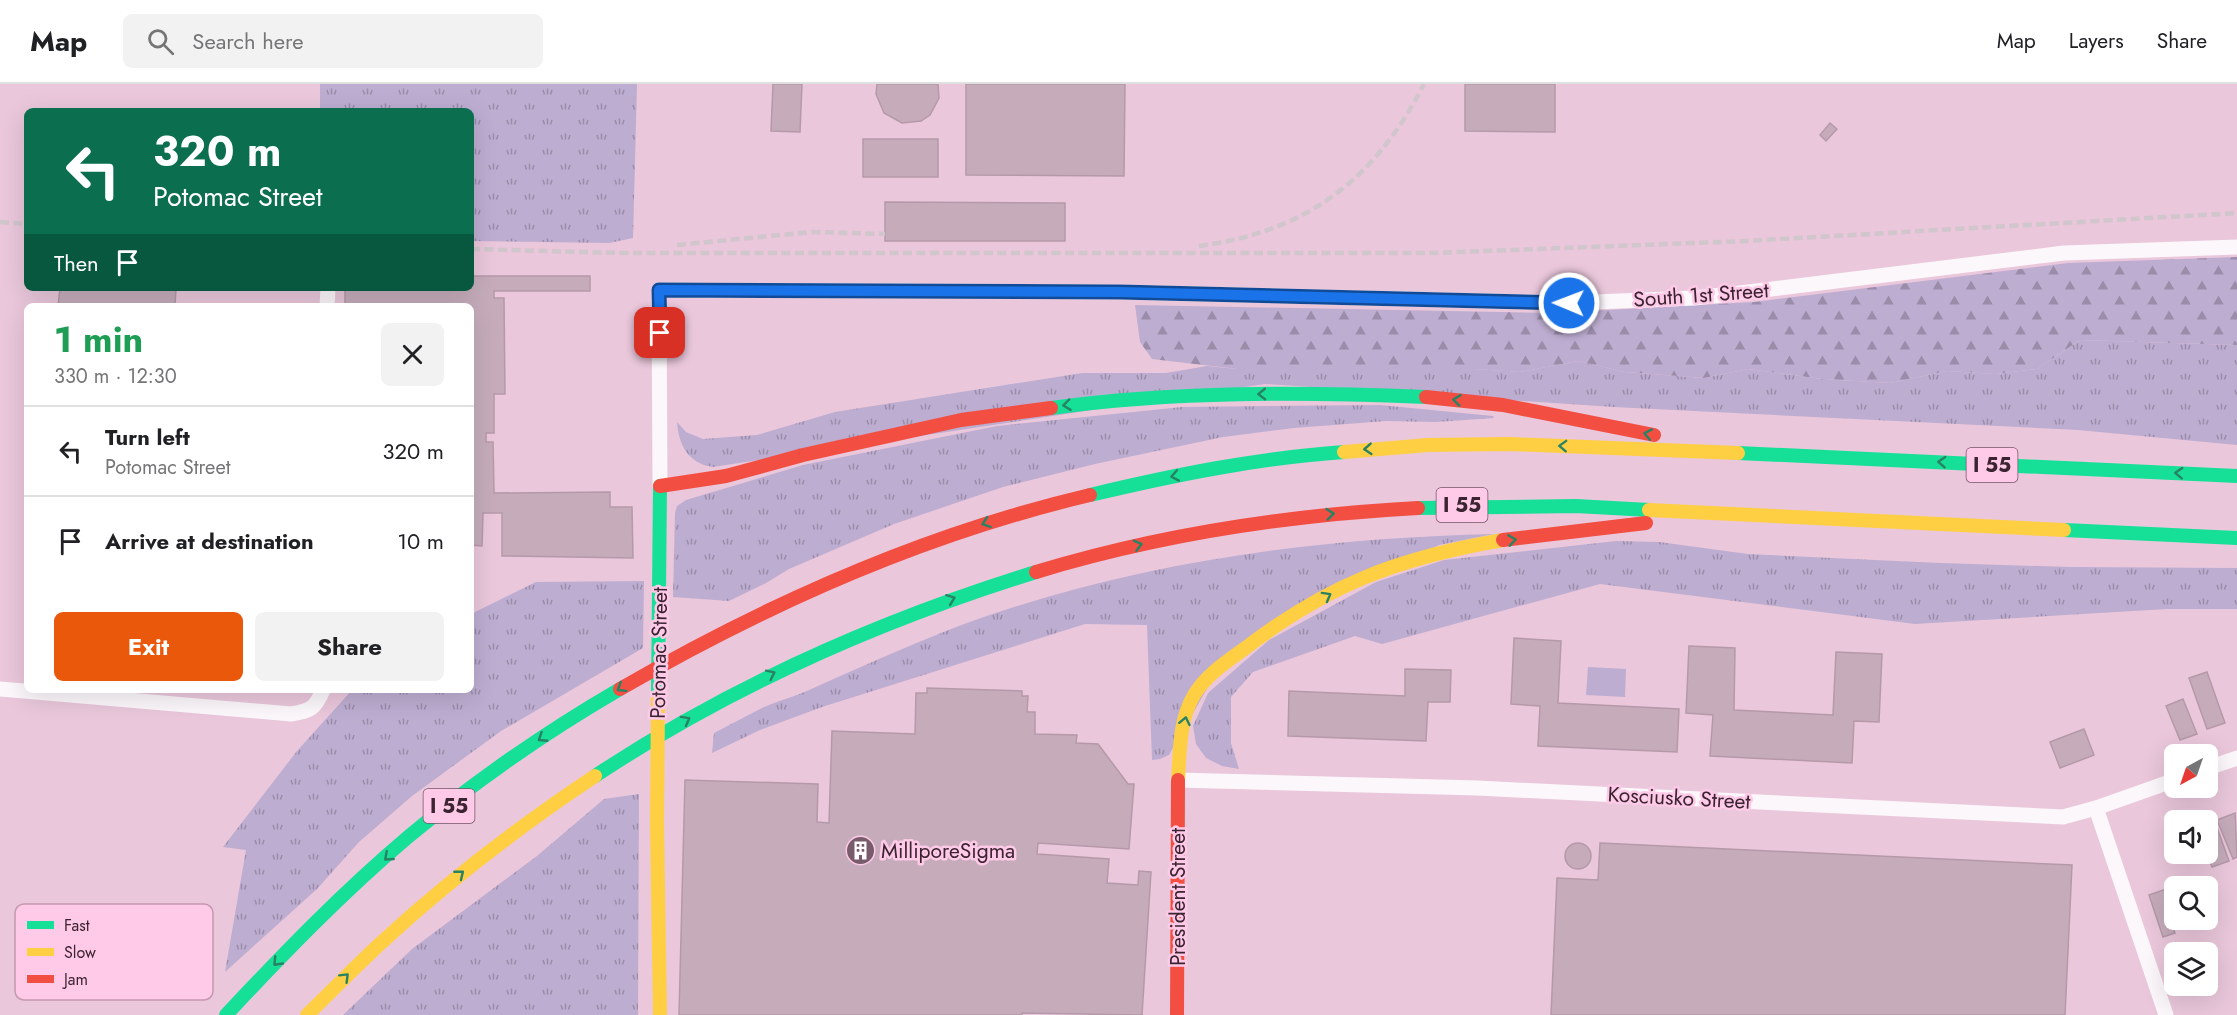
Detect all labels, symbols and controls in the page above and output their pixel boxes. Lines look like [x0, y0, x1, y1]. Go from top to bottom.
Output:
search box [123, 14, 543, 68]
text: Map [30, 21, 87, 62]
icon: search [144, 25, 177, 58]
text: Search here [192, 25, 304, 57]
text: Map [1997, 26, 2036, 56]
text: Layers [2069, 26, 2124, 56]
text: Share [2157, 26, 2207, 56]
text: 320 m [153, 121, 281, 182]
icon: left [54, 132, 132, 210]
text: Potomac Street [153, 177, 322, 216]
icon: arrive [111, 246, 144, 279]
text: Then [54, 247, 99, 279]
position arrow [1537, 271, 1601, 335]
street label: South 1st Street [1632, 275, 1770, 315]
pin [634, 307, 685, 358]
text: 1 min [54, 313, 143, 365]
icon: arrive [643, 316, 676, 349]
button: close [381, 323, 444, 386]
text: 330 m · 12:30 [54, 362, 177, 391]
one-way arrow [1257, 388, 1266, 400]
one-way arrow [1452, 394, 1461, 406]
one-way arrow [1063, 399, 1072, 411]
text: Turn left [105, 421, 190, 453]
one-way arrow [1644, 428, 1654, 441]
icon: left [54, 435, 87, 468]
text: 320 m [383, 435, 444, 467]
one-way arrow [1558, 439, 1567, 452]
one-way arrow [1363, 443, 1372, 456]
road number: I 55 [1966, 448, 2018, 482]
text: Potomac Street [105, 453, 231, 482]
one-way arrow [1937, 456, 1946, 469]
one-way arrow [2174, 467, 2183, 480]
one-way arrow [1170, 469, 1180, 482]
road number: I 55 [1436, 488, 1488, 522]
one-way arrow [1326, 508, 1335, 520]
one-way arrow [981, 516, 992, 528]
icon: arrive [54, 525, 87, 558]
text: Arrive at destination [105, 525, 314, 557]
text: 10 m [397, 525, 444, 557]
one-way arrow [1508, 535, 1517, 547]
one-way arrow [1133, 539, 1143, 552]
street label: Potomac Street [643, 587, 675, 719]
one-way arrow [1321, 592, 1331, 603]
one-way arrow [944, 594, 955, 606]
button: Exit [54, 612, 243, 681]
button: Share [255, 612, 444, 681]
one-way arrow [764, 669, 775, 681]
one-way arrow [617, 681, 627, 693]
one-way arrow [680, 716, 690, 727]
one-way arrow [1177, 717, 1190, 727]
one-way arrow [538, 731, 548, 743]
north arrow [2164, 744, 2218, 798]
map controls [2164, 744, 2218, 996]
street label: Kosciusko Street [1607, 779, 1751, 817]
road number: I 55 [424, 789, 474, 823]
button: sound [2164, 810, 2218, 864]
street label: President Street [1163, 828, 1193, 966]
building icon: MilliporeSigma [844, 835, 876, 867]
place label: MilliporeSigma [881, 836, 1015, 866]
one-way arrow [384, 850, 395, 861]
one-way arrow [453, 870, 464, 881]
button: search [2164, 876, 2218, 930]
legend [15, 904, 213, 1000]
text: Fast [64, 914, 90, 937]
text: Slow [64, 941, 96, 964]
button: layers [2164, 942, 2218, 996]
one-way arrow [273, 954, 284, 965]
text: Jam [62, 968, 88, 991]
one-way arrow [338, 973, 349, 984]

